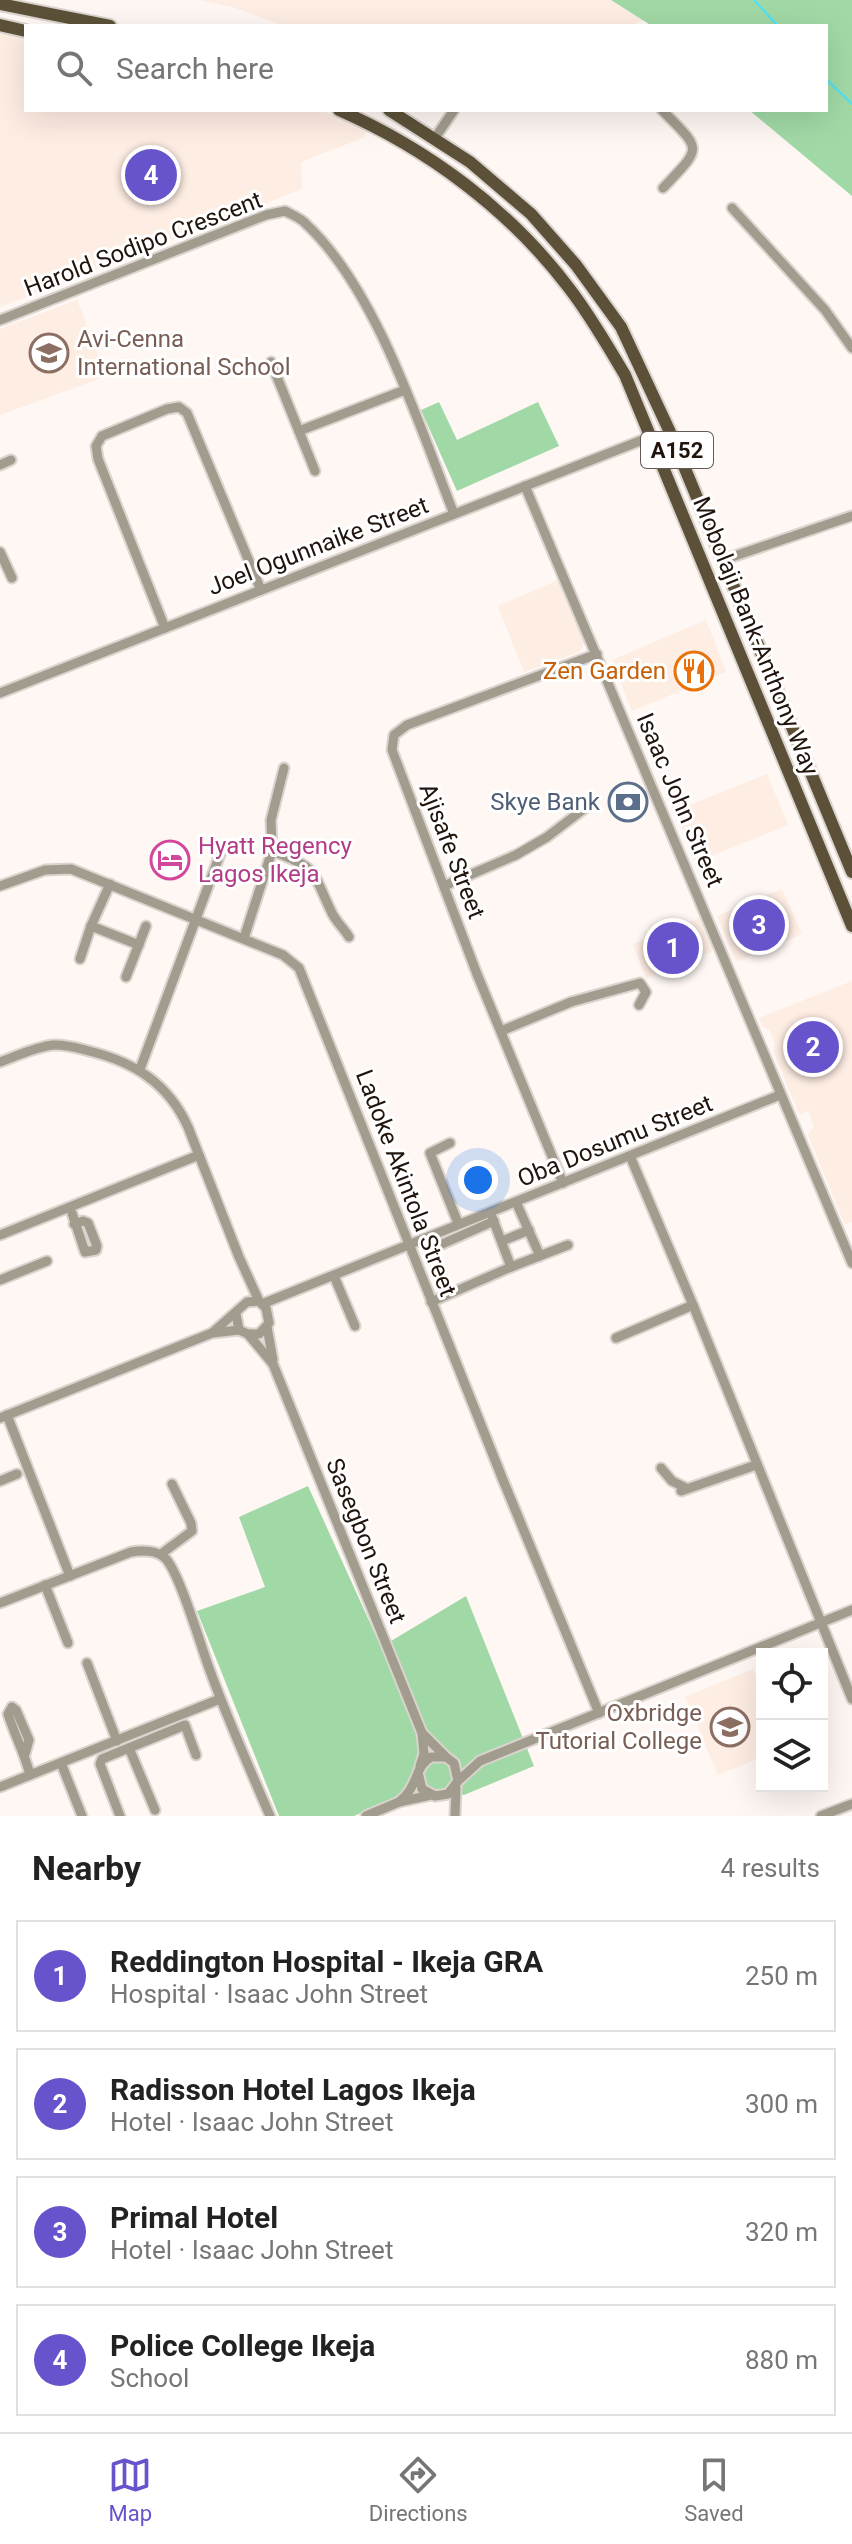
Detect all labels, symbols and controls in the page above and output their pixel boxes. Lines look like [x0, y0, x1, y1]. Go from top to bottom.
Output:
search box [24, 24, 828, 112]
icon: search [52, 46, 96, 90]
text: Search here [116, 51, 274, 86]
pin: 4 [125, 145, 177, 205]
street label: Harold Sodipo Crescent [20, 186, 266, 302]
place label: Avi-Cenna International School [77, 325, 291, 381]
school or university icon: Avi-Cenna International School [28, 332, 70, 374]
road number: A152 [641, 432, 713, 468]
street label: Joel Ogunnaike Street [204, 491, 432, 601]
street label: Mobolaji Bank-Anthony Way [687, 493, 825, 780]
restaurant icon: Zen Garden [673, 650, 715, 692]
place label: Zen Garden [543, 657, 666, 685]
street label: Isaac John Street [631, 709, 729, 891]
street label: Ajisafe Street [413, 779, 491, 923]
bank icon: Skye Bank [607, 781, 649, 823]
place label: Skye Bank [490, 788, 601, 816]
place label: Hyatt Regency Lagos Ikeja [198, 832, 353, 888]
hotel icon: Hyatt Regency Lagos Ikeja [149, 839, 191, 881]
pin: 3 [733, 895, 785, 955]
pin: 1 [647, 918, 699, 978]
pin: 2 [787, 1017, 839, 1077]
street label: Ladoke Akintola Street [350, 1066, 462, 1300]
street label: Oba Dosumu Street [514, 1089, 717, 1193]
your location [458, 1160, 498, 1200]
street label: Sasegbon Street [320, 1454, 412, 1628]
map controls [756, 1648, 828, 1792]
button: locate [756, 1648, 828, 1720]
place label: Oxbridge Tutorial College [536, 1699, 702, 1755]
school or university icon: Oxbridge Tutorial College [709, 1706, 751, 1748]
button: layers [756, 1720, 828, 1792]
text: Nearby [32, 1848, 141, 1888]
text: 4 results [721, 1853, 820, 1883]
text: Reddington Hospital - Ikeja GRA [110, 1944, 543, 1979]
text: 1 [53, 1961, 67, 1991]
text: 250 m [745, 1961, 818, 1991]
text: Hospital · Isaac John Street [110, 1979, 428, 2009]
text: Radisson Hotel Lagos Ikeja [110, 2072, 476, 2107]
text: 2 [53, 2089, 67, 2119]
text: 300 m [745, 2089, 818, 2119]
text: Hotel · Isaac John Street [110, 2107, 393, 2137]
text: Primal Hotel [110, 2200, 278, 2235]
text: 3 [53, 2217, 67, 2247]
text: 320 m [745, 2217, 818, 2247]
text: Hotel · Isaac John Street [110, 2235, 393, 2265]
text: Police College Ikeja [110, 2328, 375, 2363]
text: 4 [53, 2345, 67, 2375]
text: 880 m [745, 2345, 818, 2375]
text: School [110, 2363, 189, 2393]
tab: Map [108, 2453, 152, 2526]
tab: Directions [369, 2453, 468, 2526]
tab: Saved [684, 2453, 744, 2526]

